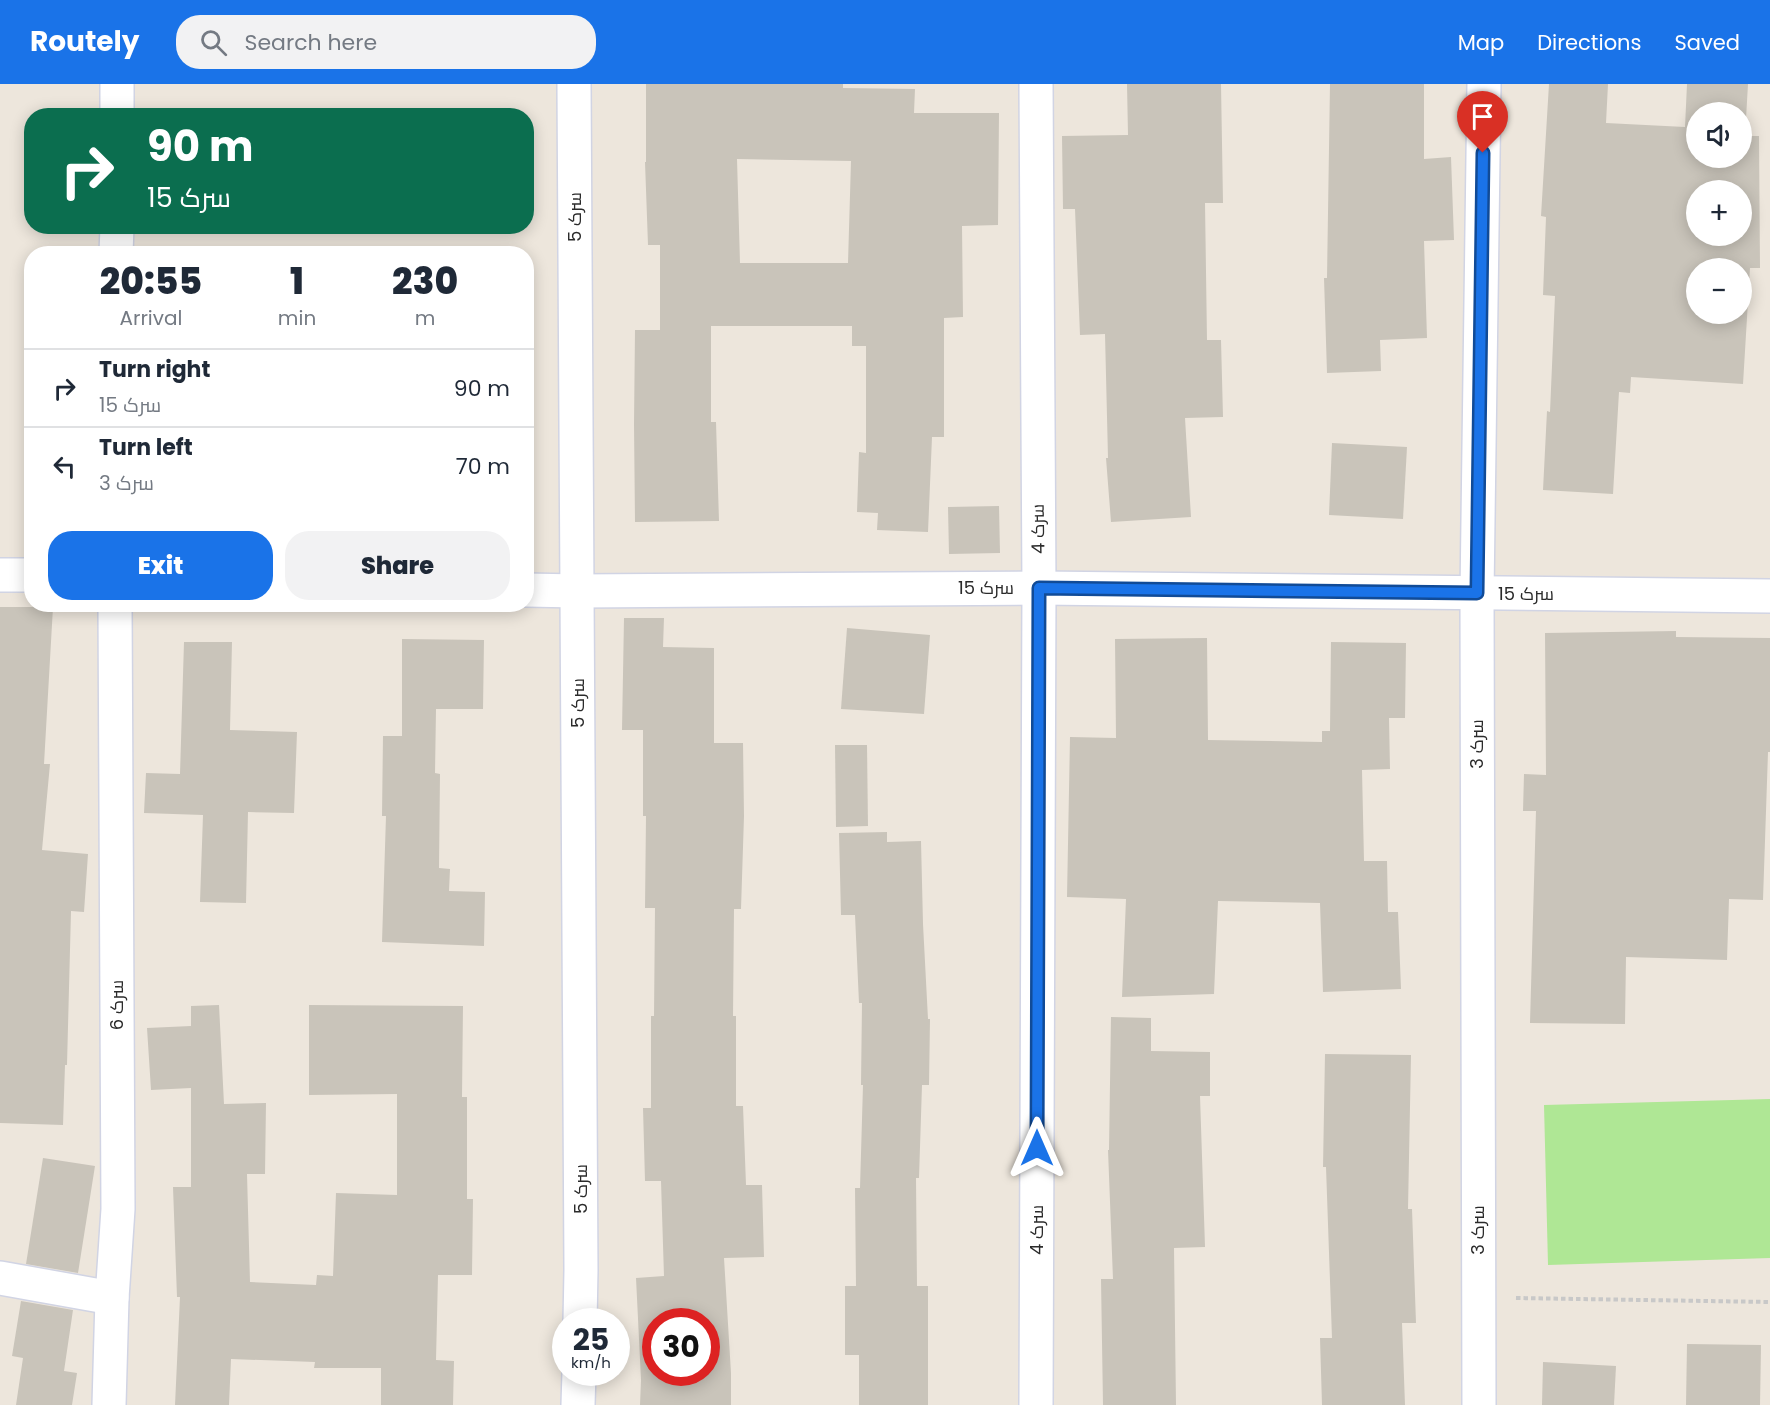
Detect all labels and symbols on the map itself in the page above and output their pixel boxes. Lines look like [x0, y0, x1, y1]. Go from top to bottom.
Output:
pin [1457, 91, 1508, 153]
street label: سرک 5 [562, 192, 587, 242]
street label: سرک 4 [1025, 504, 1050, 554]
street label: سرک 15 [958, 575, 1014, 600]
street label: سرک 15 [1498, 581, 1554, 606]
street label: سرک 5 [565, 678, 590, 728]
street label: سرک 3 [1464, 719, 1489, 769]
street label: سرک 6 [104, 980, 129, 1030]
position arrow [1005, 1116, 1069, 1180]
street label: سرک 5 [568, 1164, 593, 1214]
street label: سرک 4 [1024, 1205, 1049, 1255]
street label: سرک 3 [1465, 1205, 1490, 1255]
speed limit sign: 30 [642, 1308, 720, 1386]

